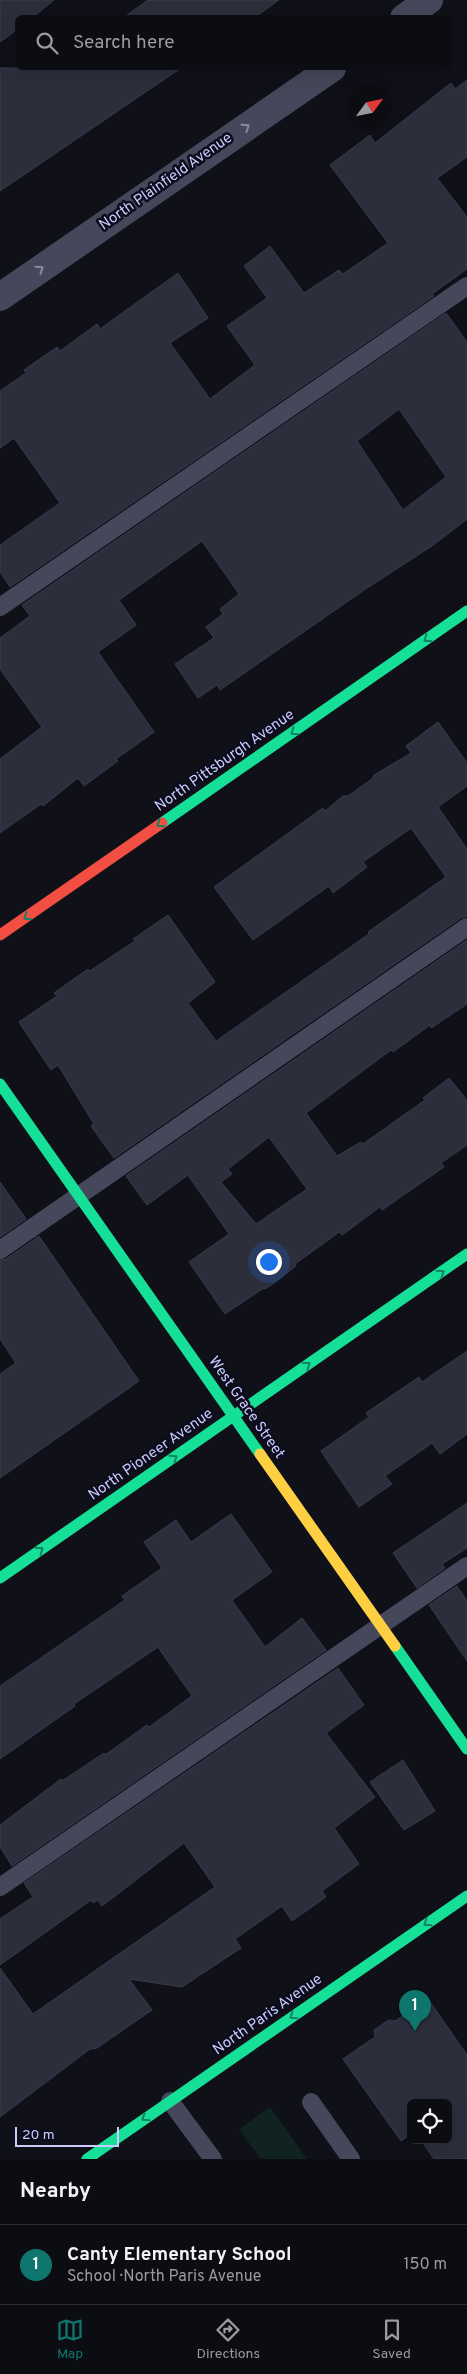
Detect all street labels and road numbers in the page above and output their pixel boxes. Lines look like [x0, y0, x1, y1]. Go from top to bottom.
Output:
street label: North Plainfield Avenue [96, 129, 236, 235]
street label: North Pittsburgh Avenue [152, 706, 298, 816]
street label: West Grace Street [204, 1353, 288, 1463]
street label: North Pioneer Avenue [85, 1405, 217, 1505]
street label: North Paris Avenue [210, 1970, 326, 2060]

